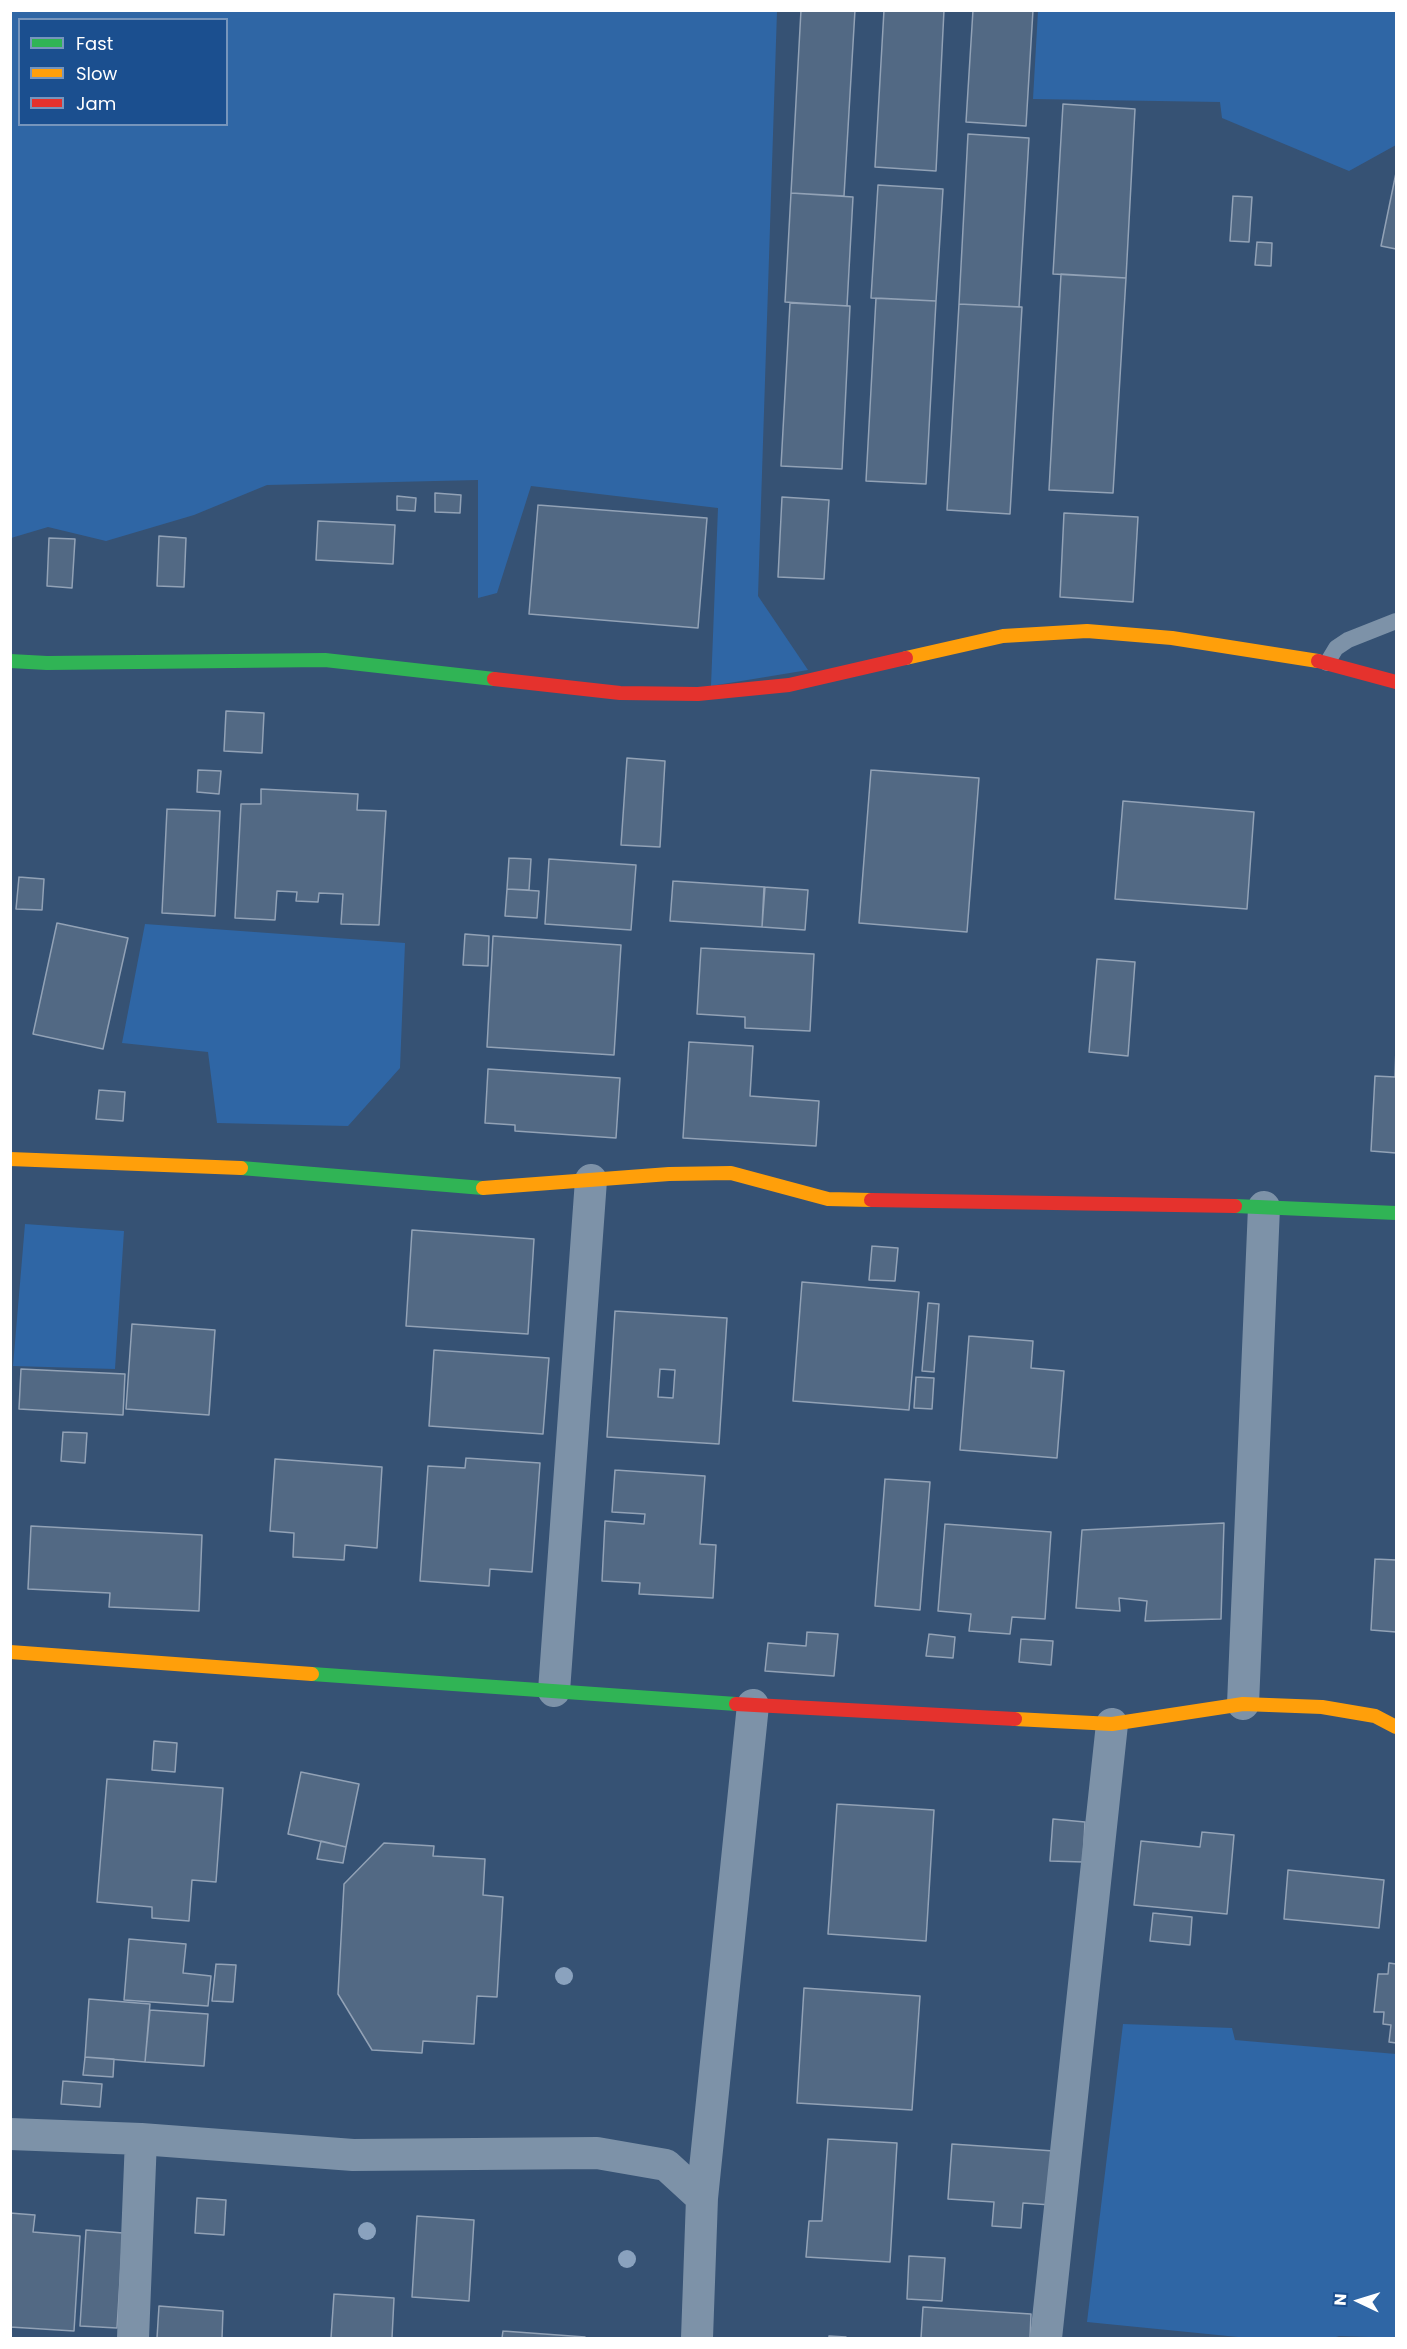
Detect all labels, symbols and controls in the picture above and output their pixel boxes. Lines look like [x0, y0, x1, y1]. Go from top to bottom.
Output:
legend [18, 18, 228, 126]
text: Fast [76, 31, 113, 56]
text: Slow [76, 61, 117, 86]
text: Jam [76, 91, 116, 116]
north arrow [1329, 2271, 1389, 2331]
text: N [1329, 2293, 1352, 2307]

